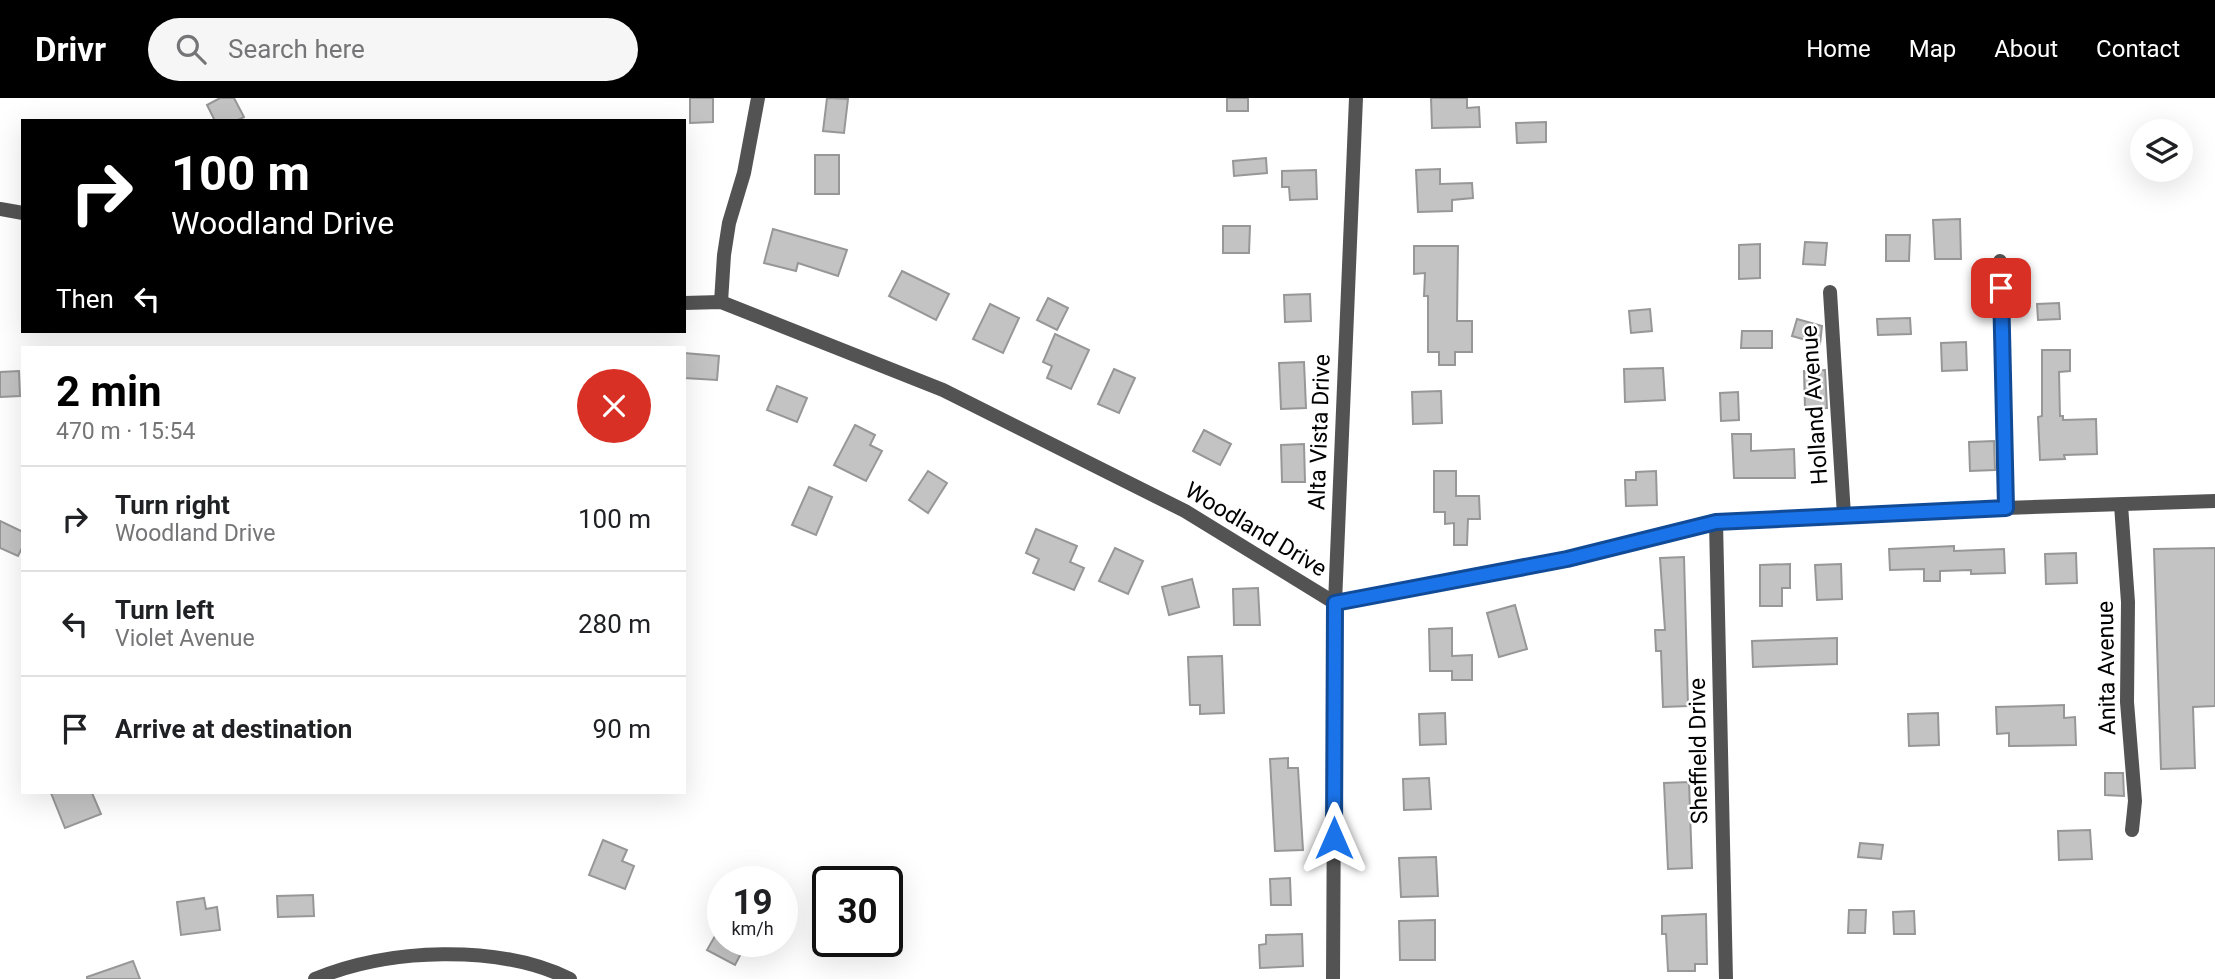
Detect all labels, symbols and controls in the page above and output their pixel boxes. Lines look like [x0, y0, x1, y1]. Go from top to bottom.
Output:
search box [148, 18, 638, 81]
text: Drivr [35, 30, 106, 69]
icon: search [172, 30, 210, 68]
text: Search here [228, 34, 365, 64]
text: Home [1806, 35, 1871, 63]
text: Map [1909, 35, 1956, 63]
text: About [1994, 35, 2058, 63]
text: Contact [2096, 35, 2180, 63]
map controls [2130, 119, 2193, 182]
button: layers [2130, 119, 2193, 182]
text: 100 m [171, 145, 310, 202]
icon: right [56, 147, 147, 238]
text: Woodland Drive [171, 204, 394, 242]
pin [1971, 258, 2031, 318]
icon: arrive [1982, 269, 2020, 307]
icon: left [128, 280, 166, 318]
text: Then [56, 284, 114, 314]
street label: Holland Avenue [1795, 324, 1834, 486]
street label: Alta Vista Drive [1303, 354, 1336, 510]
text: 2 min [56, 367, 162, 416]
button: close [577, 369, 651, 443]
text: 470 m · 15:54 [56, 418, 195, 445]
street label: Woodland Drive [1180, 477, 1331, 582]
text: Turn right [115, 490, 230, 520]
icon: right [56, 500, 94, 538]
text: 100 m [578, 504, 651, 534]
text: Woodland Drive [115, 520, 275, 547]
text: Turn left [115, 595, 214, 625]
street label: Anita Avenue [2092, 601, 2121, 735]
icon: left [56, 605, 94, 643]
text: 280 m [578, 609, 651, 639]
text: Violet Avenue [115, 625, 255, 652]
street label: Sheffield Drive [1684, 678, 1713, 824]
icon: arrive [56, 710, 94, 748]
text: Arrive at destination [115, 714, 352, 744]
text: 90 m [593, 714, 651, 744]
position arrow [1297, 801, 1371, 875]
speed limit sign: 30 [812, 866, 903, 957]
text: 19 [732, 882, 773, 923]
text: km/h [731, 918, 774, 939]

